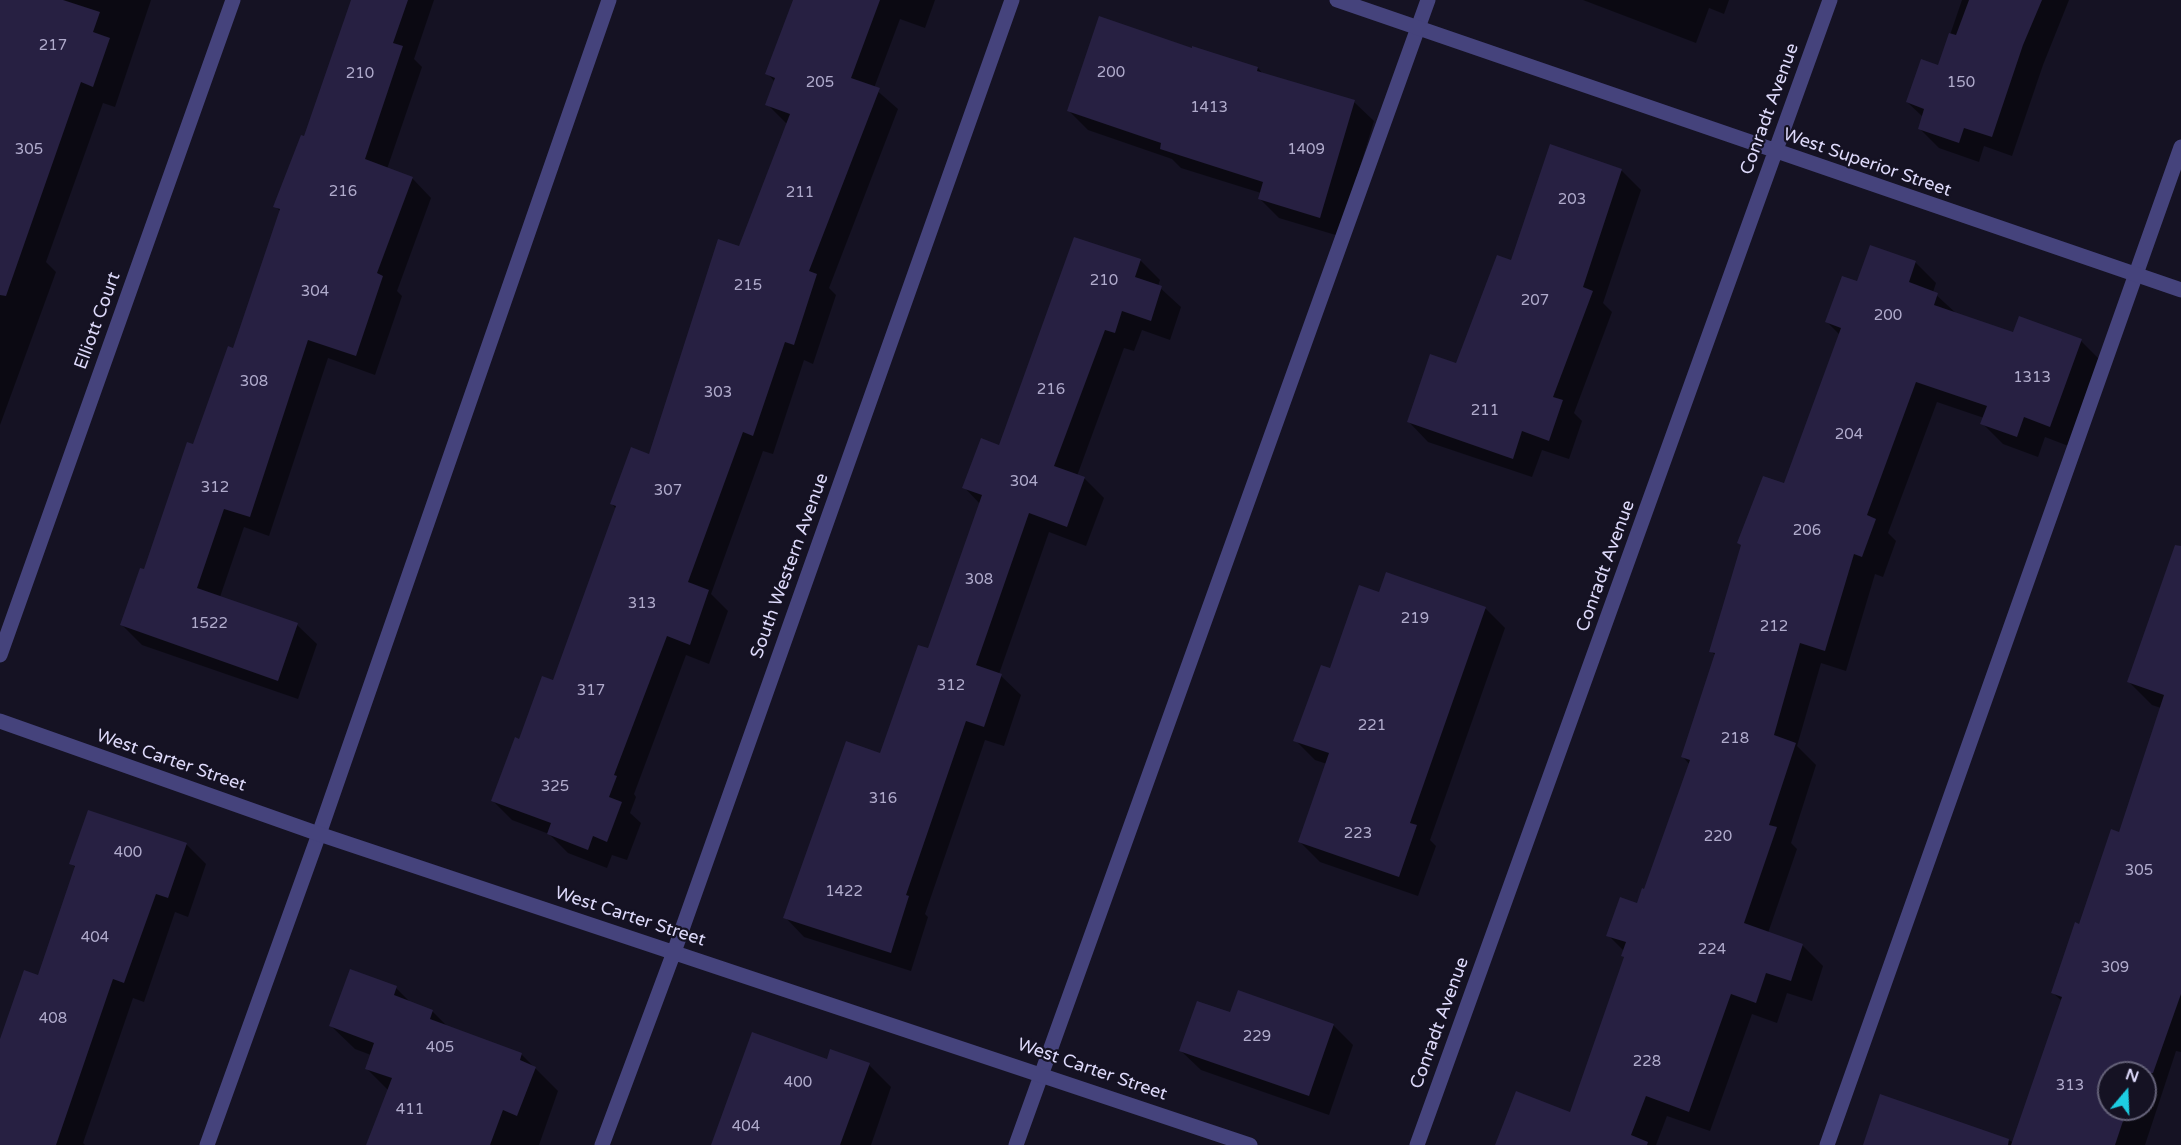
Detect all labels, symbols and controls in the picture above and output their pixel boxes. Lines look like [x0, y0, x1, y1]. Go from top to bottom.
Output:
house number: 217 [39, 37, 67, 55]
street label: Conradt Avenue [1736, 40, 1804, 178]
house number: 200 [1097, 64, 1125, 82]
house number: 210 [346, 65, 374, 83]
house number: 205 [806, 74, 834, 92]
house number: 150 [1947, 74, 1975, 92]
house number: 1413 [1190, 99, 1228, 117]
street label: West Superior Street [1780, 124, 1954, 202]
house number: 305 [15, 141, 43, 159]
house number: 1409 [1287, 141, 1325, 159]
house number: 216 [329, 183, 357, 201]
house number: 211 [786, 184, 814, 202]
house number: 203 [1558, 191, 1586, 209]
street label: Elliott Court [70, 269, 126, 373]
house number: 210 [1090, 272, 1118, 290]
house number: 215 [734, 277, 762, 295]
house number: 304 [301, 283, 329, 301]
house number: 207 [1521, 292, 1549, 310]
house number: 200 [1874, 307, 1902, 325]
house number: 1313 [2013, 369, 2051, 387]
house number: 308 [240, 373, 268, 391]
house number: 216 [1037, 381, 1065, 399]
house number: 303 [704, 384, 732, 402]
house number: 211 [1471, 402, 1499, 420]
house number: 204 [1835, 426, 1863, 444]
street label: South Western Avenue [746, 470, 834, 662]
house number: 304 [1010, 473, 1038, 491]
house number: 312 [201, 479, 229, 497]
house number: 307 [654, 482, 682, 500]
street label: Conradt Avenue [1572, 497, 1640, 635]
house number: 206 [1793, 522, 1821, 540]
house number: 308 [965, 571, 993, 589]
house number: 313 [628, 595, 656, 613]
house number: 219 [1401, 610, 1429, 628]
house number: 1522 [190, 615, 228, 633]
house number: 212 [1760, 618, 1788, 636]
house number: 312 [937, 677, 965, 695]
house number: 317 [577, 682, 605, 700]
house number: 221 [1358, 717, 1386, 735]
street label: West Carter Street [93, 725, 249, 797]
house number: 218 [1721, 730, 1749, 748]
house number: 325 [541, 778, 569, 796]
house number: 316 [869, 790, 897, 808]
house number: 223 [1344, 825, 1372, 843]
house number: 220 [1704, 828, 1732, 846]
house number: 400 [114, 844, 142, 862]
house number: 305 [2125, 862, 2153, 880]
street label: West Carter Street [552, 882, 708, 952]
house number: 1422 [825, 883, 863, 901]
house number: 404 [81, 929, 109, 947]
house number: 224 [1698, 941, 1726, 959]
street label: Conradt Avenue [1406, 954, 1474, 1092]
house number: 309 [2101, 959, 2129, 977]
house number: 408 [39, 1010, 67, 1028]
house number: 229 [1243, 1028, 1271, 1046]
street label: West Carter Street [1014, 1034, 1170, 1106]
house number: 405 [426, 1039, 454, 1057]
house number: 228 [1633, 1053, 1661, 1071]
north arrow [2097, 1061, 2157, 1121]
text: N [2123, 1064, 2142, 1087]
house number: 400 [784, 1074, 812, 1092]
house number: 313 [2056, 1077, 2084, 1095]
house number: 411 [396, 1101, 424, 1119]
house number: 404 [732, 1118, 760, 1136]

